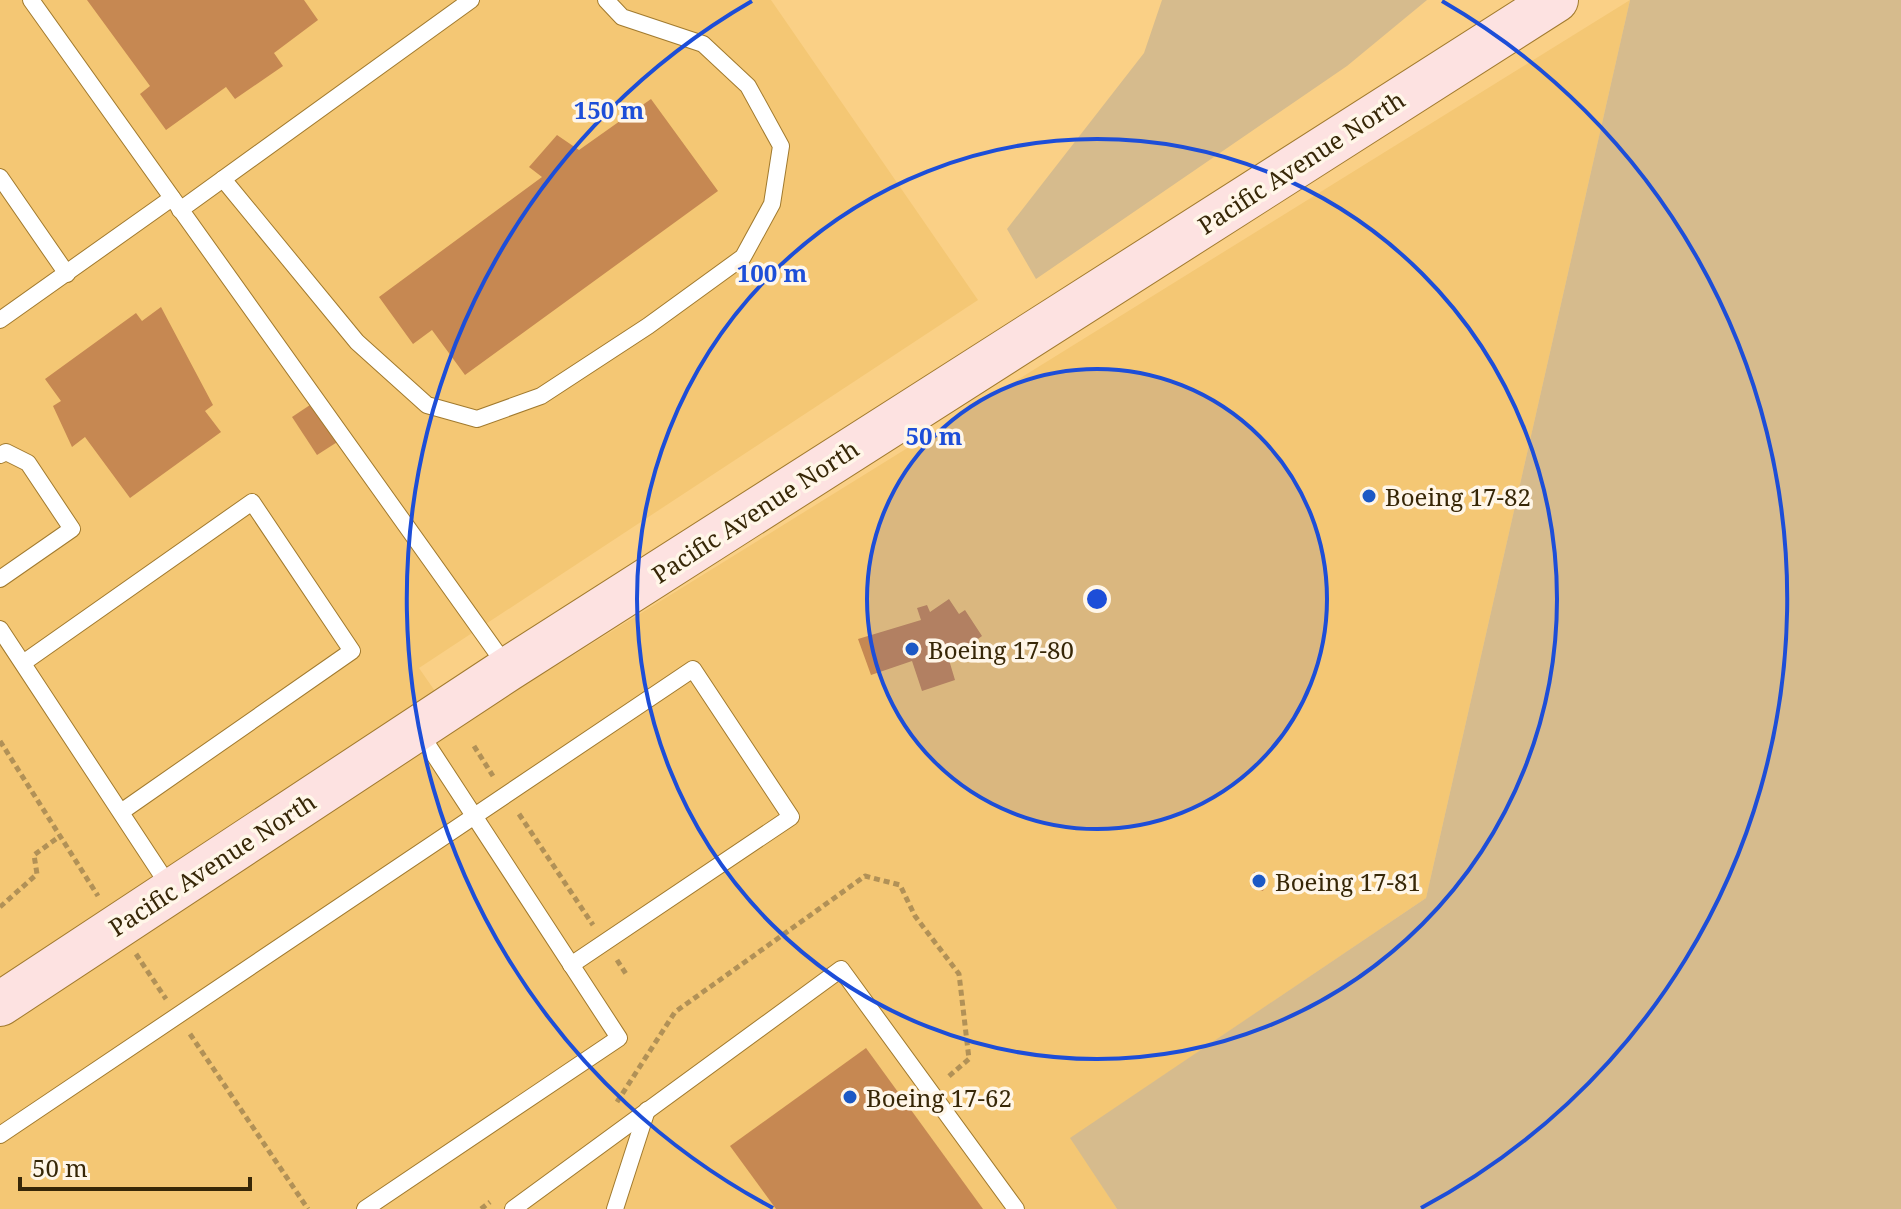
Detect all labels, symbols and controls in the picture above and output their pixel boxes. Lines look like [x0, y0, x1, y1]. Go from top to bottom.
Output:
street label: Pacific Avenue North [1191, 83, 1411, 241]
text: 150 m [574, 93, 645, 126]
text: 100 m [737, 256, 808, 289]
text: 50 m [905, 419, 963, 452]
street label: Pacific Avenue North [645, 432, 865, 590]
place label: Boeing 17-82 [1385, 480, 1531, 513]
marker: Boeing 17-82 [1360, 487, 1378, 505]
centre of rings [1083, 585, 1111, 613]
place label: Boeing 17-80 [928, 633, 1074, 666]
marker: Boeing 17-80 [903, 640, 921, 658]
street label: Pacific Avenue North [102, 785, 322, 943]
place label: Boeing 17-81 [1275, 865, 1421, 898]
marker: Boeing 17-81 [1250, 872, 1268, 890]
place label: Boeing 17-62 [866, 1081, 1012, 1114]
marker: Boeing 17-62 [841, 1088, 859, 1106]
scale bar [20, 1141, 250, 1191]
text: 50 m [32, 1151, 88, 1184]

